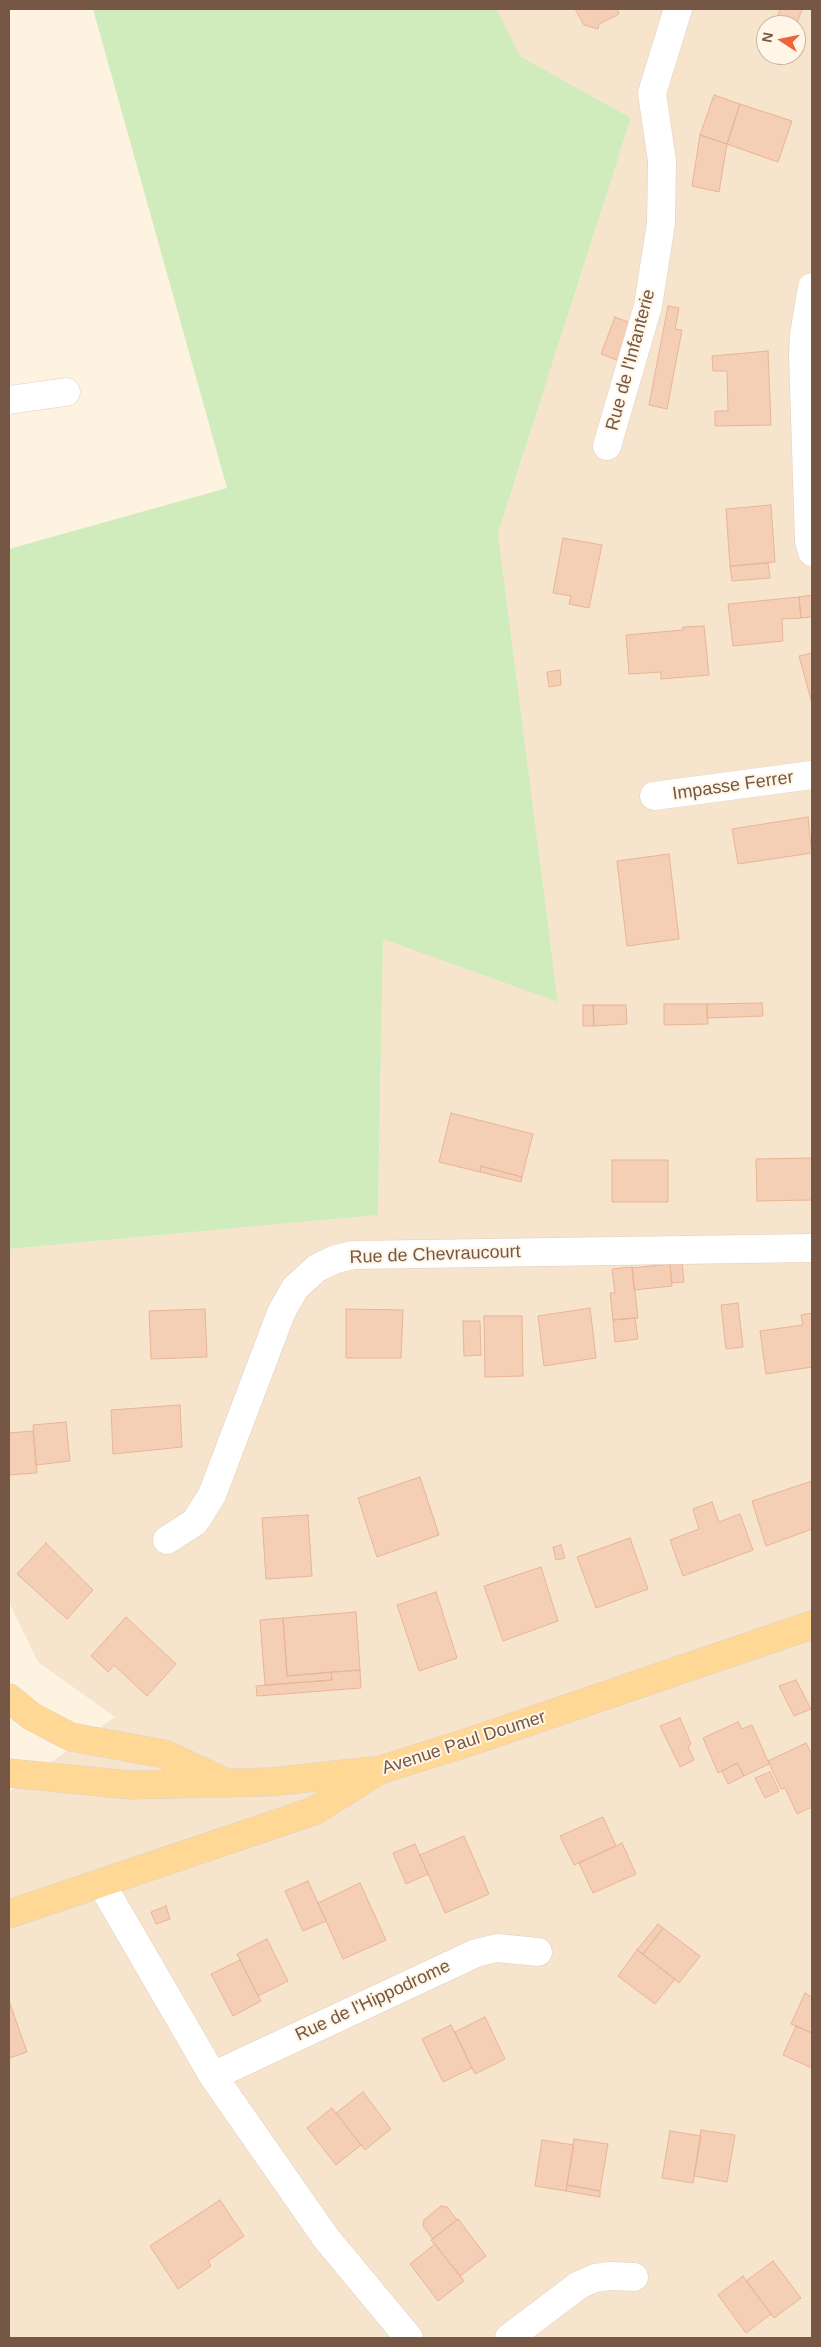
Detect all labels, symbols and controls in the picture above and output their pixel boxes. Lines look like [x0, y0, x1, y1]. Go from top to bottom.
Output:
north arrow [756, 15, 806, 65]
text: N [758, 31, 776, 44]
street label: Rue de l'Infanterie [602, 287, 660, 433]
street label: Impasse Ferrer [671, 767, 795, 805]
street label: Rue de Chevraucourt [349, 1241, 521, 1269]
street label: Avenue Paul Doumer [379, 1706, 549, 1780]
street label: Rue de l'Hippodrome [292, 1956, 454, 2046]

